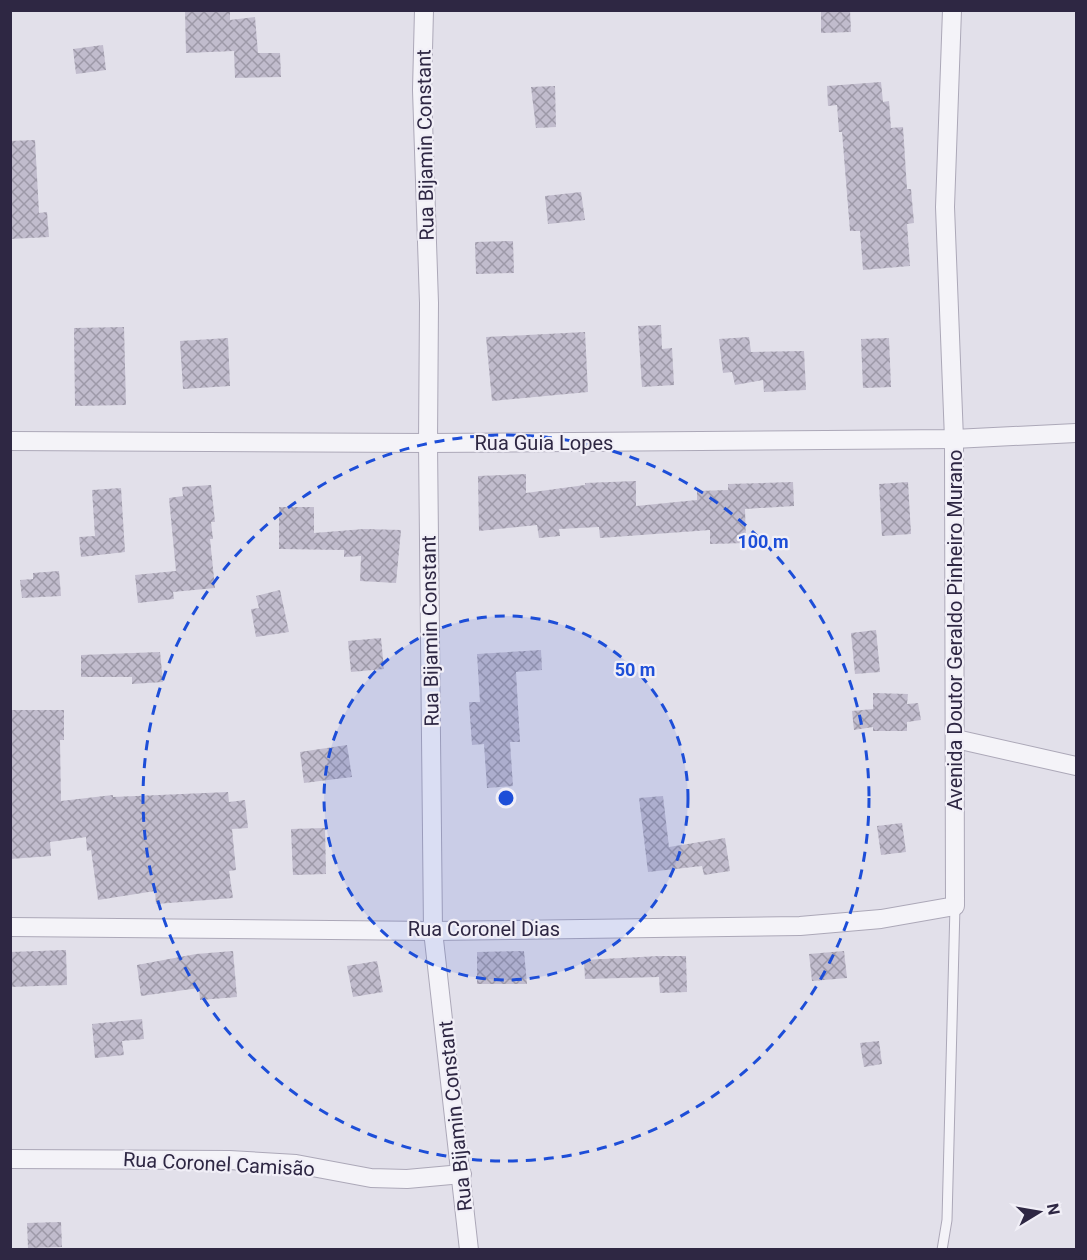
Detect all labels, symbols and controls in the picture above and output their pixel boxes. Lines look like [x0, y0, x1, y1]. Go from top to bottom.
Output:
street label: Rua Bijamin Constant [411, 49, 439, 241]
street label: Rua Guia Lopes [475, 431, 613, 455]
street label: Avenida Doutor Geraldo Pinheiro Murano [943, 450, 967, 810]
text: 100 m [737, 531, 789, 552]
street label: Rua Bijamin Constant [416, 535, 444, 727]
text: 50 m [615, 659, 655, 680]
centre of rings [496, 788, 516, 808]
street label: Rua Coronel Dias [408, 917, 560, 941]
street label: Rua Bijamin Constant [433, 1020, 477, 1212]
street label: Rua Coronel Camisão [123, 1147, 315, 1181]
north arrow [1009, 1182, 1069, 1242]
text: N [1043, 1202, 1064, 1217]

